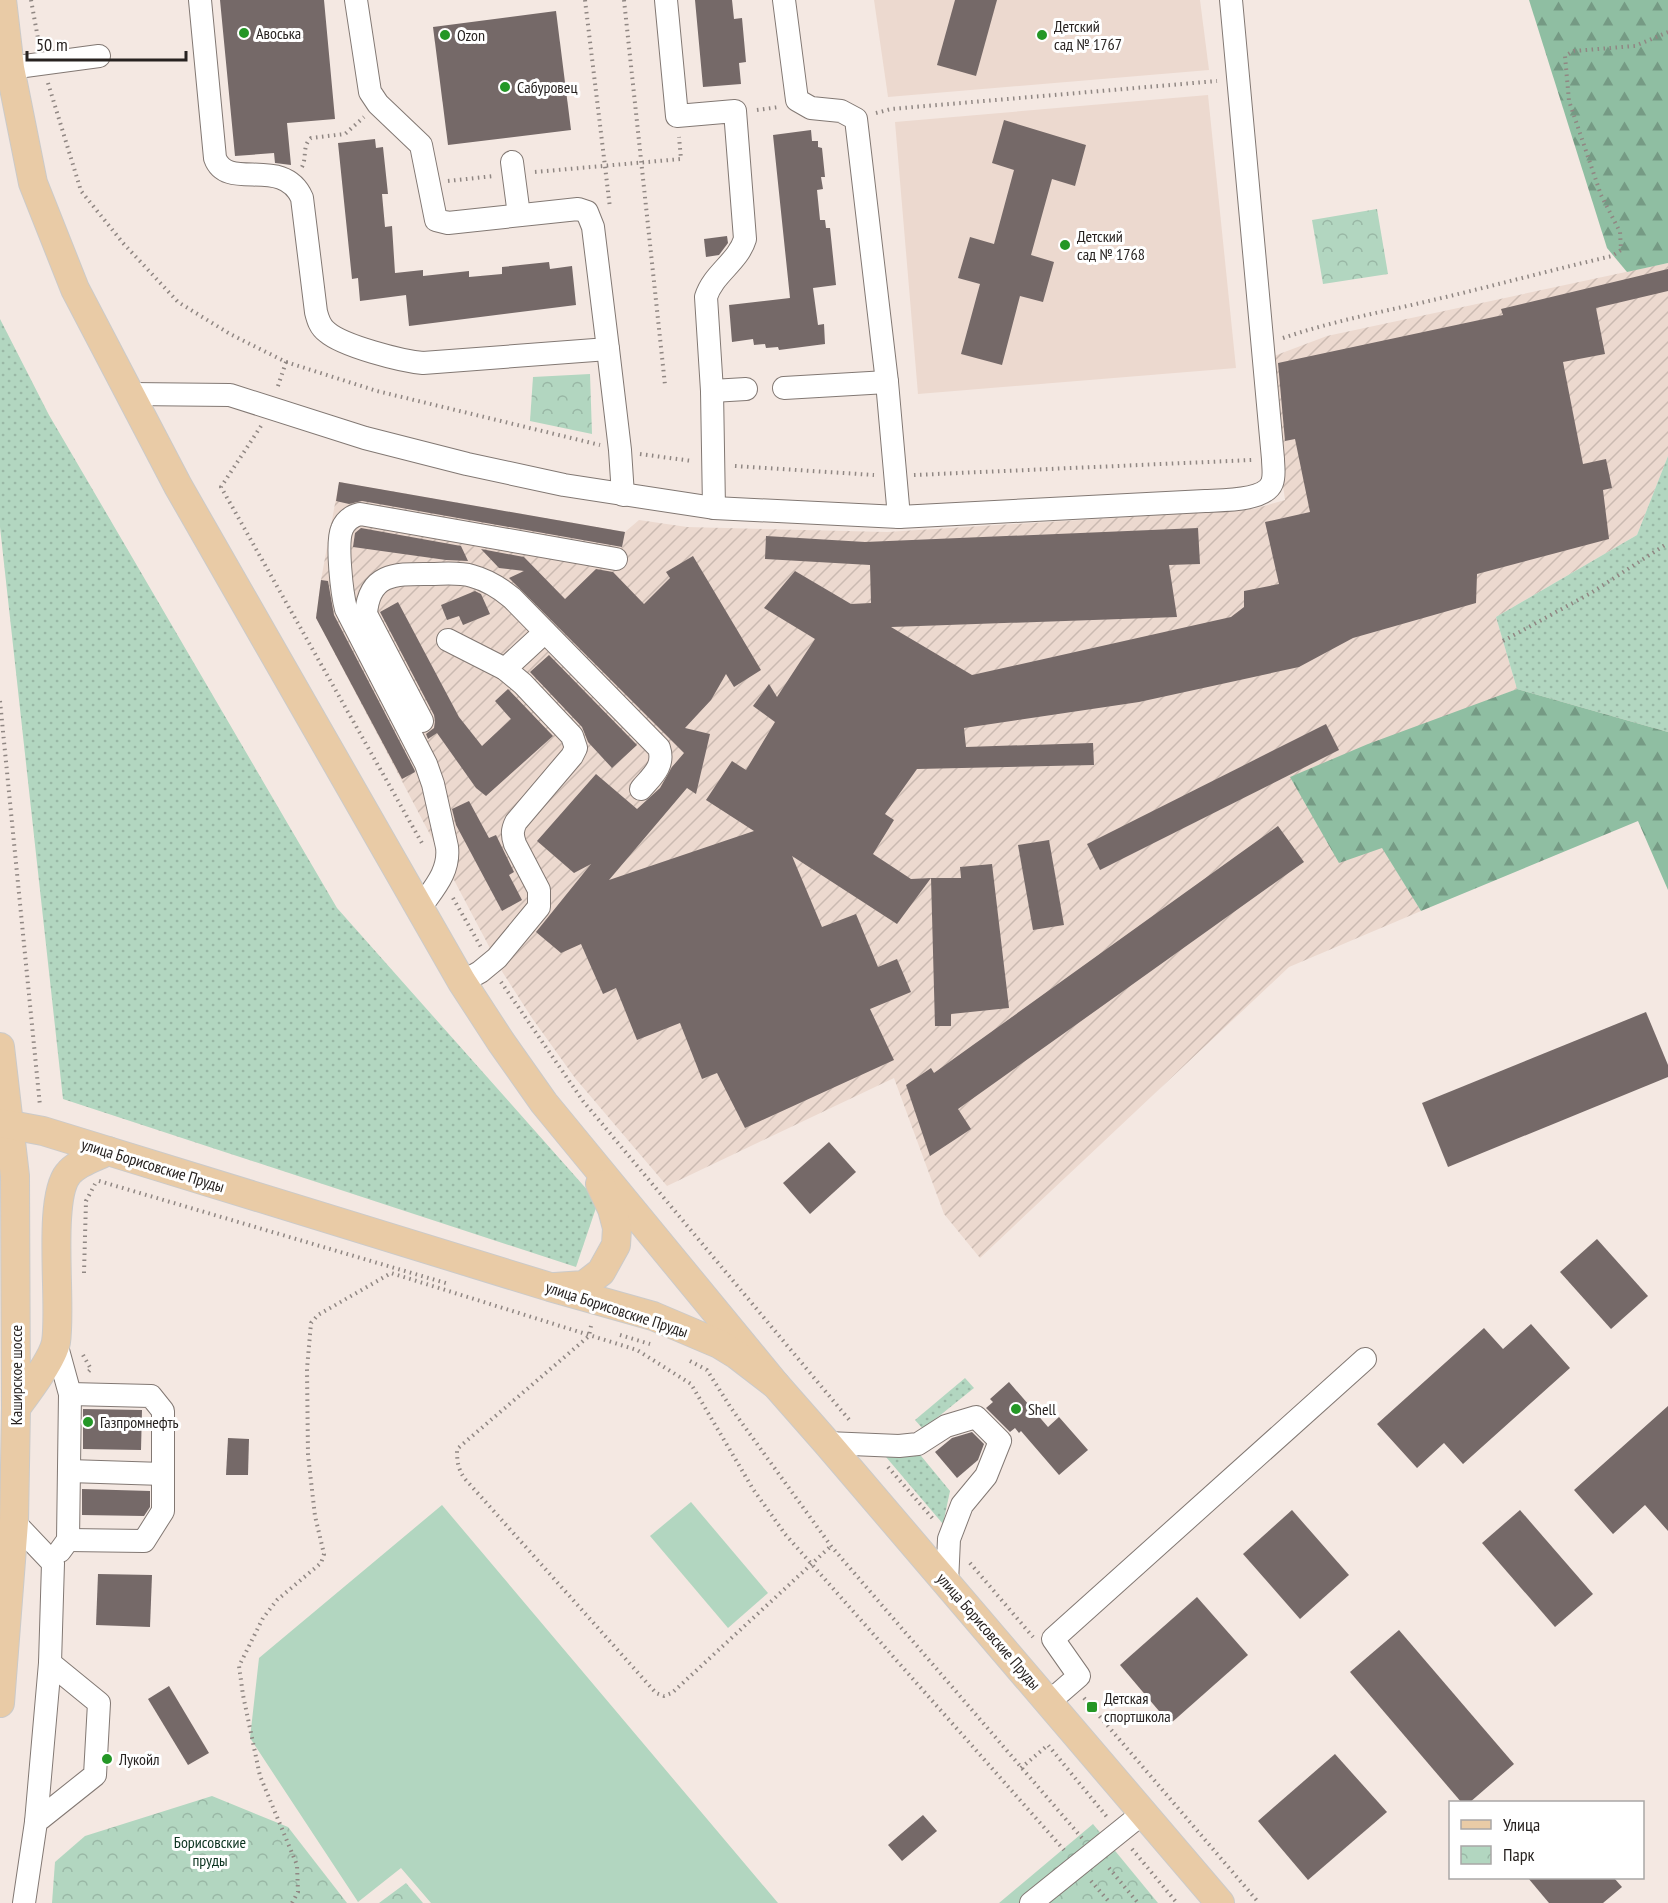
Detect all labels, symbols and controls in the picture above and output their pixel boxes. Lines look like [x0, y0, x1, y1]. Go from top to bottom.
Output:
place label: Детский сад № 1767 [1054, 16, 1122, 54]
place label: Авоська [256, 23, 301, 43]
scale bar [27, 24, 186, 62]
place label: Ozon [457, 25, 485, 45]
marker: Авоська [237, 26, 251, 40]
marker: Ozon [438, 28, 452, 42]
marker: Детский сад № 1767 [1035, 28, 1049, 42]
text: 50 m [36, 33, 68, 56]
place label: Сабуровец [517, 77, 578, 97]
marker: Сабуровец [498, 80, 512, 94]
place label: Детский сад № 1768 [1077, 226, 1145, 264]
marker: Детский сад № 1768 [1058, 238, 1072, 252]
street label: улица Борисовские Пруды [79, 1134, 227, 1196]
street label: улица Борисовские Пруды [543, 1277, 691, 1341]
street label: Каширское шоссе [6, 1325, 26, 1425]
place label: Shell [1028, 1399, 1056, 1419]
marker: Shell [1009, 1402, 1023, 1416]
place label: Газпромнефть [100, 1412, 179, 1432]
marker: Газпромнефть [81, 1415, 95, 1429]
street label: улица Борисовские Пруды [933, 1568, 1045, 1694]
place label: Детская спортшкола [1104, 1688, 1171, 1726]
marker: Детская спортшкола [1085, 1700, 1099, 1714]
place label: Лукойл [118, 1749, 160, 1769]
marker: Лукойл [100, 1752, 114, 1766]
legend [1449, 1801, 1644, 1879]
text: Улица [1503, 1813, 1540, 1836]
park label: Борисовские пруды [174, 1832, 246, 1870]
text: Парк [1503, 1843, 1534, 1866]

